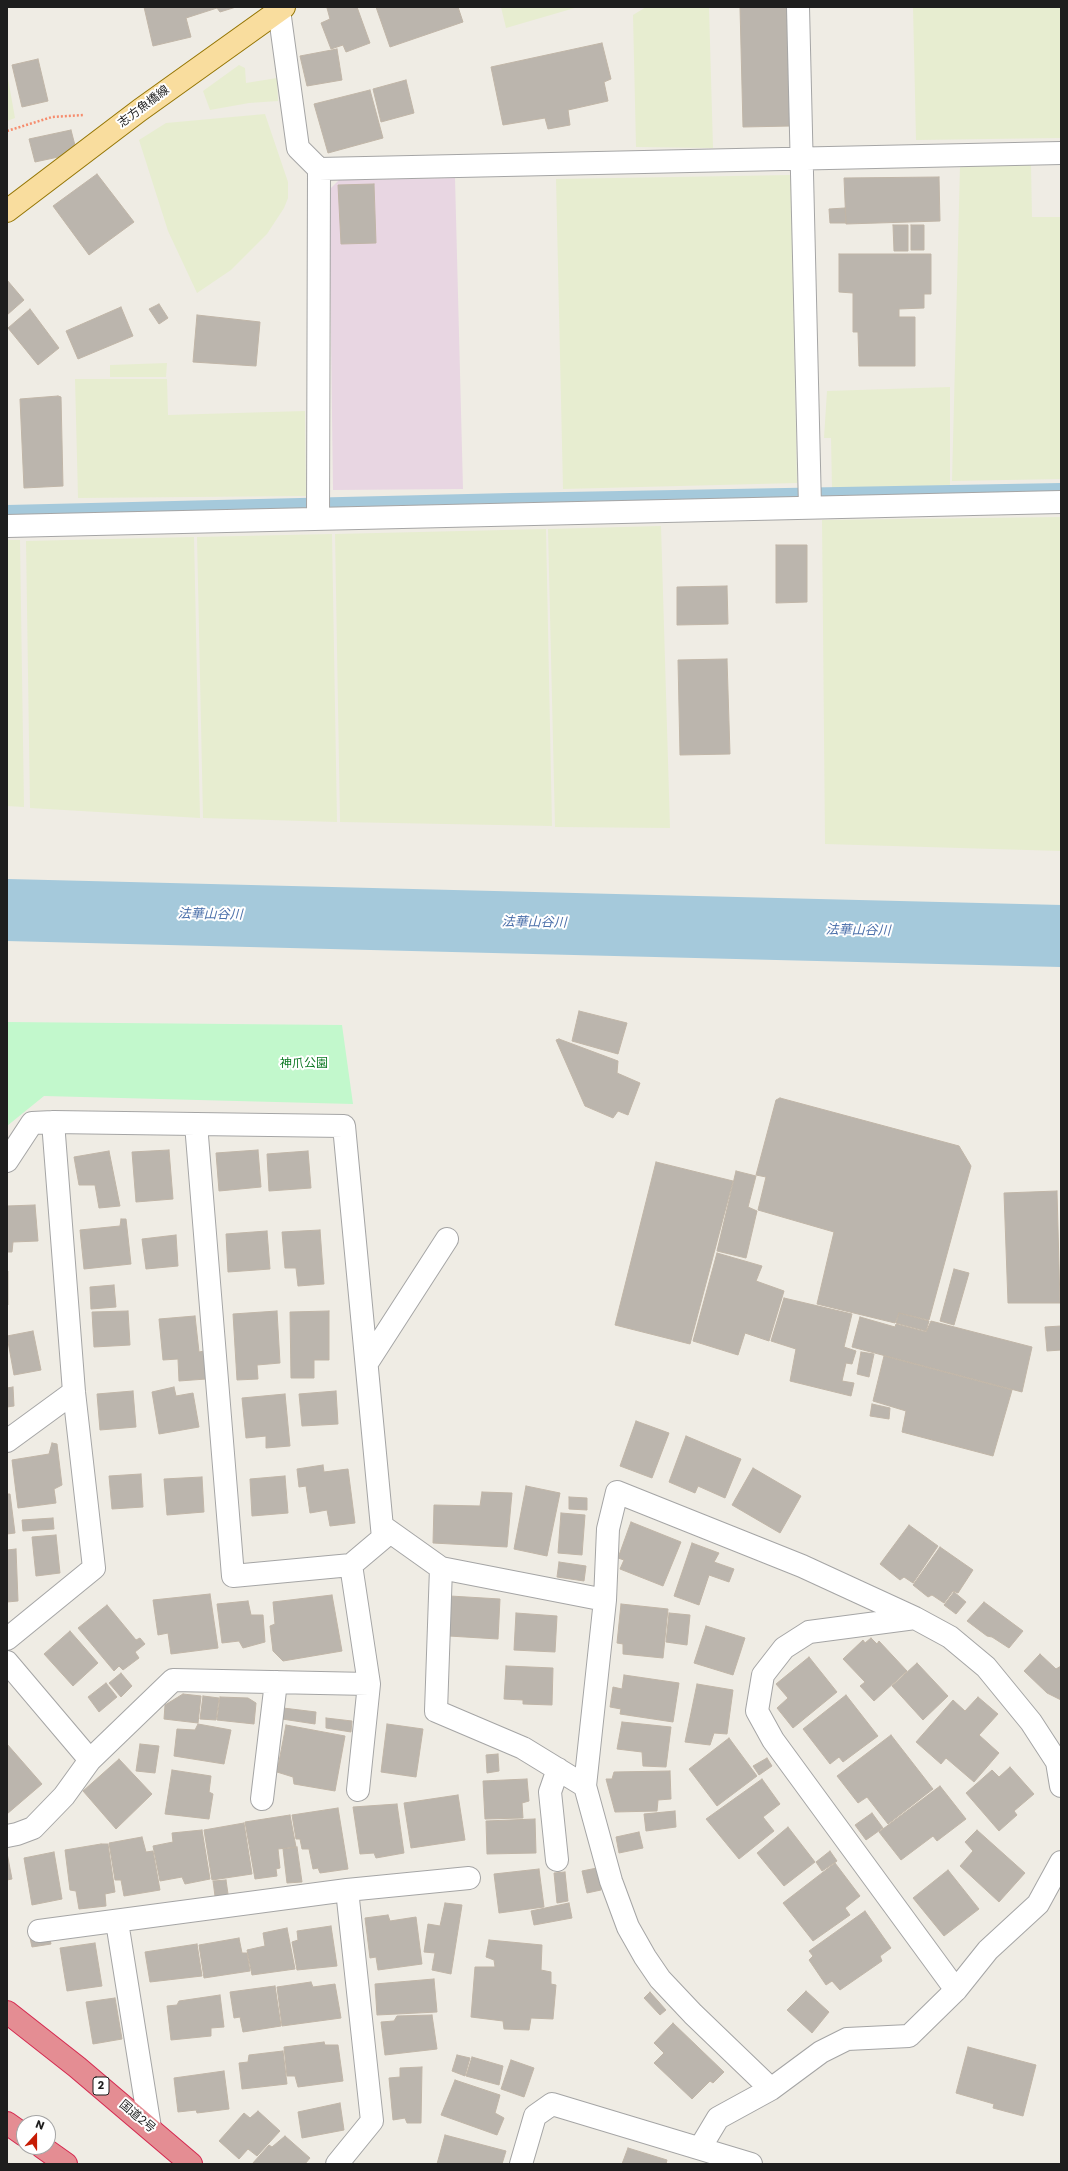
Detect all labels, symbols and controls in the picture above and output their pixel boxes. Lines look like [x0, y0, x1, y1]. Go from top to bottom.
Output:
street label: 志方魚橋線 [116, 83, 172, 131]
water label: 法華山谷川 [177, 907, 243, 923]
water label: 法華山谷川 [501, 915, 567, 931]
water label: 法華山谷川 [825, 923, 891, 939]
park label: 神爪公園 [280, 1057, 328, 1071]
road number: 2 [93, 2077, 109, 2095]
street label: 国道2号 [116, 2098, 158, 2136]
north arrow [16, 2115, 56, 2155]
text: N [33, 2116, 47, 2134]

